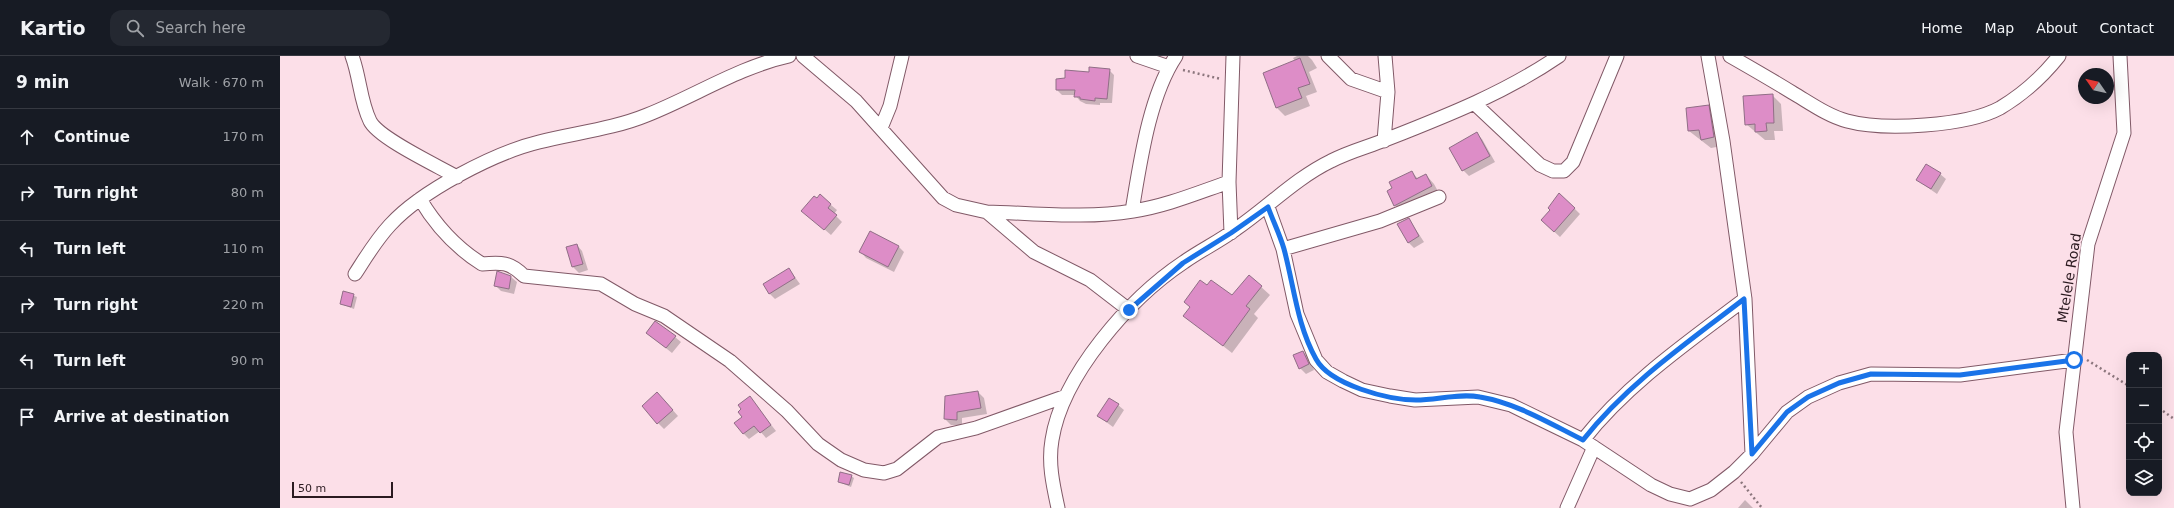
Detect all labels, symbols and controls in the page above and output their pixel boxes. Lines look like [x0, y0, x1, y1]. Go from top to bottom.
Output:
search box [110, 10, 390, 46]
text: Kartio [20, 17, 86, 39]
icon: search [124, 17, 146, 39]
text: Search here [156, 19, 246, 37]
text: Home [1921, 20, 1963, 36]
text: Map [1985, 20, 2014, 36]
text: About [2036, 20, 2078, 36]
text: Contact [2100, 20, 2154, 36]
north arrow [2078, 68, 2114, 104]
text: 9 min [16, 72, 69, 92]
text: Walk · 670 m [179, 75, 264, 90]
icon: ahead [16, 126, 38, 148]
text: Continue [54, 128, 130, 146]
text: 170 m [222, 129, 264, 144]
icon: right [16, 182, 38, 204]
text: Turn right [54, 184, 138, 202]
text: 80 m [231, 185, 264, 200]
street label: Mtelele Road [2054, 232, 2084, 324]
icon: left [16, 238, 38, 260]
text: Turn left [54, 240, 126, 258]
text: 110 m [222, 241, 264, 256]
icon: right [16, 294, 38, 316]
text: Turn right [54, 296, 138, 314]
text: 220 m [222, 297, 264, 312]
route end [1120, 301, 1138, 319]
icon: left [16, 350, 38, 372]
route start [2065, 351, 2083, 369]
text: Turn left [54, 352, 126, 370]
map controls [2126, 352, 2162, 496]
button: + [2126, 352, 2162, 388]
text: 90 m [231, 353, 264, 368]
button: − [2126, 388, 2162, 424]
icon: arrive [16, 406, 38, 428]
text: Arrive at destination [54, 408, 229, 426]
button: locate [2126, 424, 2162, 460]
button: layers [2126, 460, 2162, 496]
scale bar [292, 480, 393, 499]
text: 50 m [298, 482, 326, 495]

